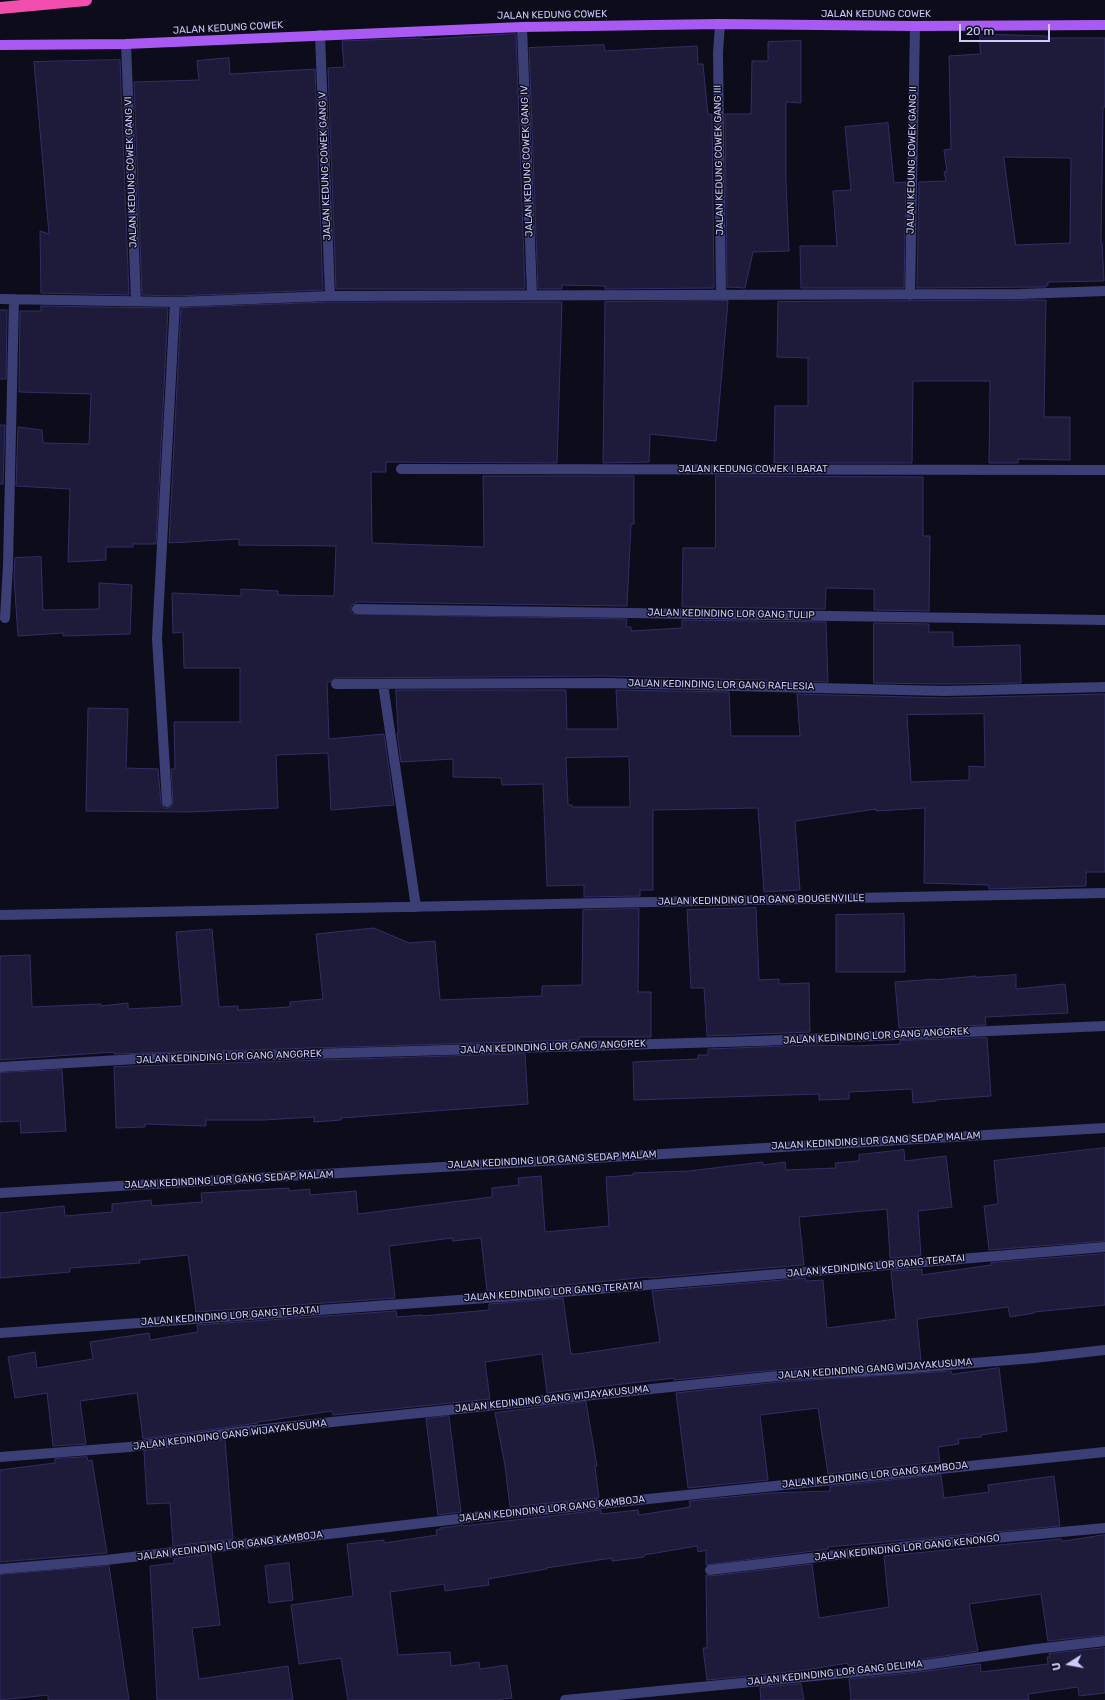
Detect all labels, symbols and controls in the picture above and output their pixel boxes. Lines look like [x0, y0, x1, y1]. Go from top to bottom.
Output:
street label: JALAN KEDUNG COWEK [497, 8, 607, 22]
street label: JALAN KEDUNG COWEK [821, 8, 931, 20]
scale bar [961, 16, 1052, 42]
street label: JALAN KEDUNG COWEK [173, 19, 283, 37]
text: 20 m [966, 24, 994, 38]
street label: JALAN KEDUNG COWEK GANG IV [518, 85, 536, 237]
street label: JALAN KEDUNG COWEK GANG III [712, 85, 726, 235]
street label: JALAN KEDUNG COWEK GANG II [905, 86, 919, 234]
street label: JALAN KEDUNG COWEK GANG V [316, 91, 334, 241]
street label: JALAN KEDUNG COWEK GANG VI [122, 96, 140, 248]
street label: JALAN KEDUNG COWEK I BARAT [678, 463, 828, 475]
street label: JALAN KEDINDING LOR GANG TULIP [647, 607, 815, 621]
street label: JALAN KEDINDING LOR GANG RAFLESIA [628, 677, 814, 693]
street label: JALAN KEDINDING LOR GANG BOUGENVILLE [657, 892, 865, 908]
street label: JALAN KEDINDING LOR GANG ANGGREK [783, 1025, 969, 1047]
street label: JALAN KEDINDING LOR GANG ANGGREK [460, 1038, 646, 1056]
street label: JALAN KEDINDING LOR GANG ANGGREK [136, 1048, 322, 1066]
street label: JALAN KEDINDING LOR GANG SEDAP MALAM [771, 1130, 981, 1152]
street label: JALAN KEDINDING LOR GANG SEDAP MALAM [447, 1149, 657, 1171]
street label: JALAN KEDINDING LOR GANG SEDAP MALAM [124, 1169, 334, 1191]
street label: JALAN KEDINDING LOR GANG TERATAI [786, 1252, 966, 1280]
street label: JALAN KEDINDING LOR GANG TERATAI [463, 1280, 643, 1304]
street label: JALAN KEDINDING LOR GANG TERATAI [140, 1304, 320, 1328]
street label: JALAN KEDINDING GANG WIJAYAKUSUMA [777, 1356, 973, 1382]
street label: JALAN KEDINDING GANG WIJAYAKUSUMA [454, 1383, 650, 1415]
street label: JALAN KEDINDING GANG WIJAYAKUSUMA [133, 1417, 327, 1453]
street label: JALAN KEDINDING LOR GANG KAMBOJA [781, 1459, 969, 1491]
street label: JALAN KEDINDING LOR GANG KAMBOJA [458, 1493, 646, 1525]
street label: JALAN KEDINDING LOR GANG KAMBOJA [136, 1529, 324, 1563]
street label: JALAN KEDINDING LOR GANG KENONGO [814, 1532, 1000, 1564]
north arrow [1049, 1644, 1089, 1684]
street label: JALAN KEDINDING LOR GANG DELIMA [747, 1658, 923, 1688]
text: U [1050, 1661, 1064, 1672]

